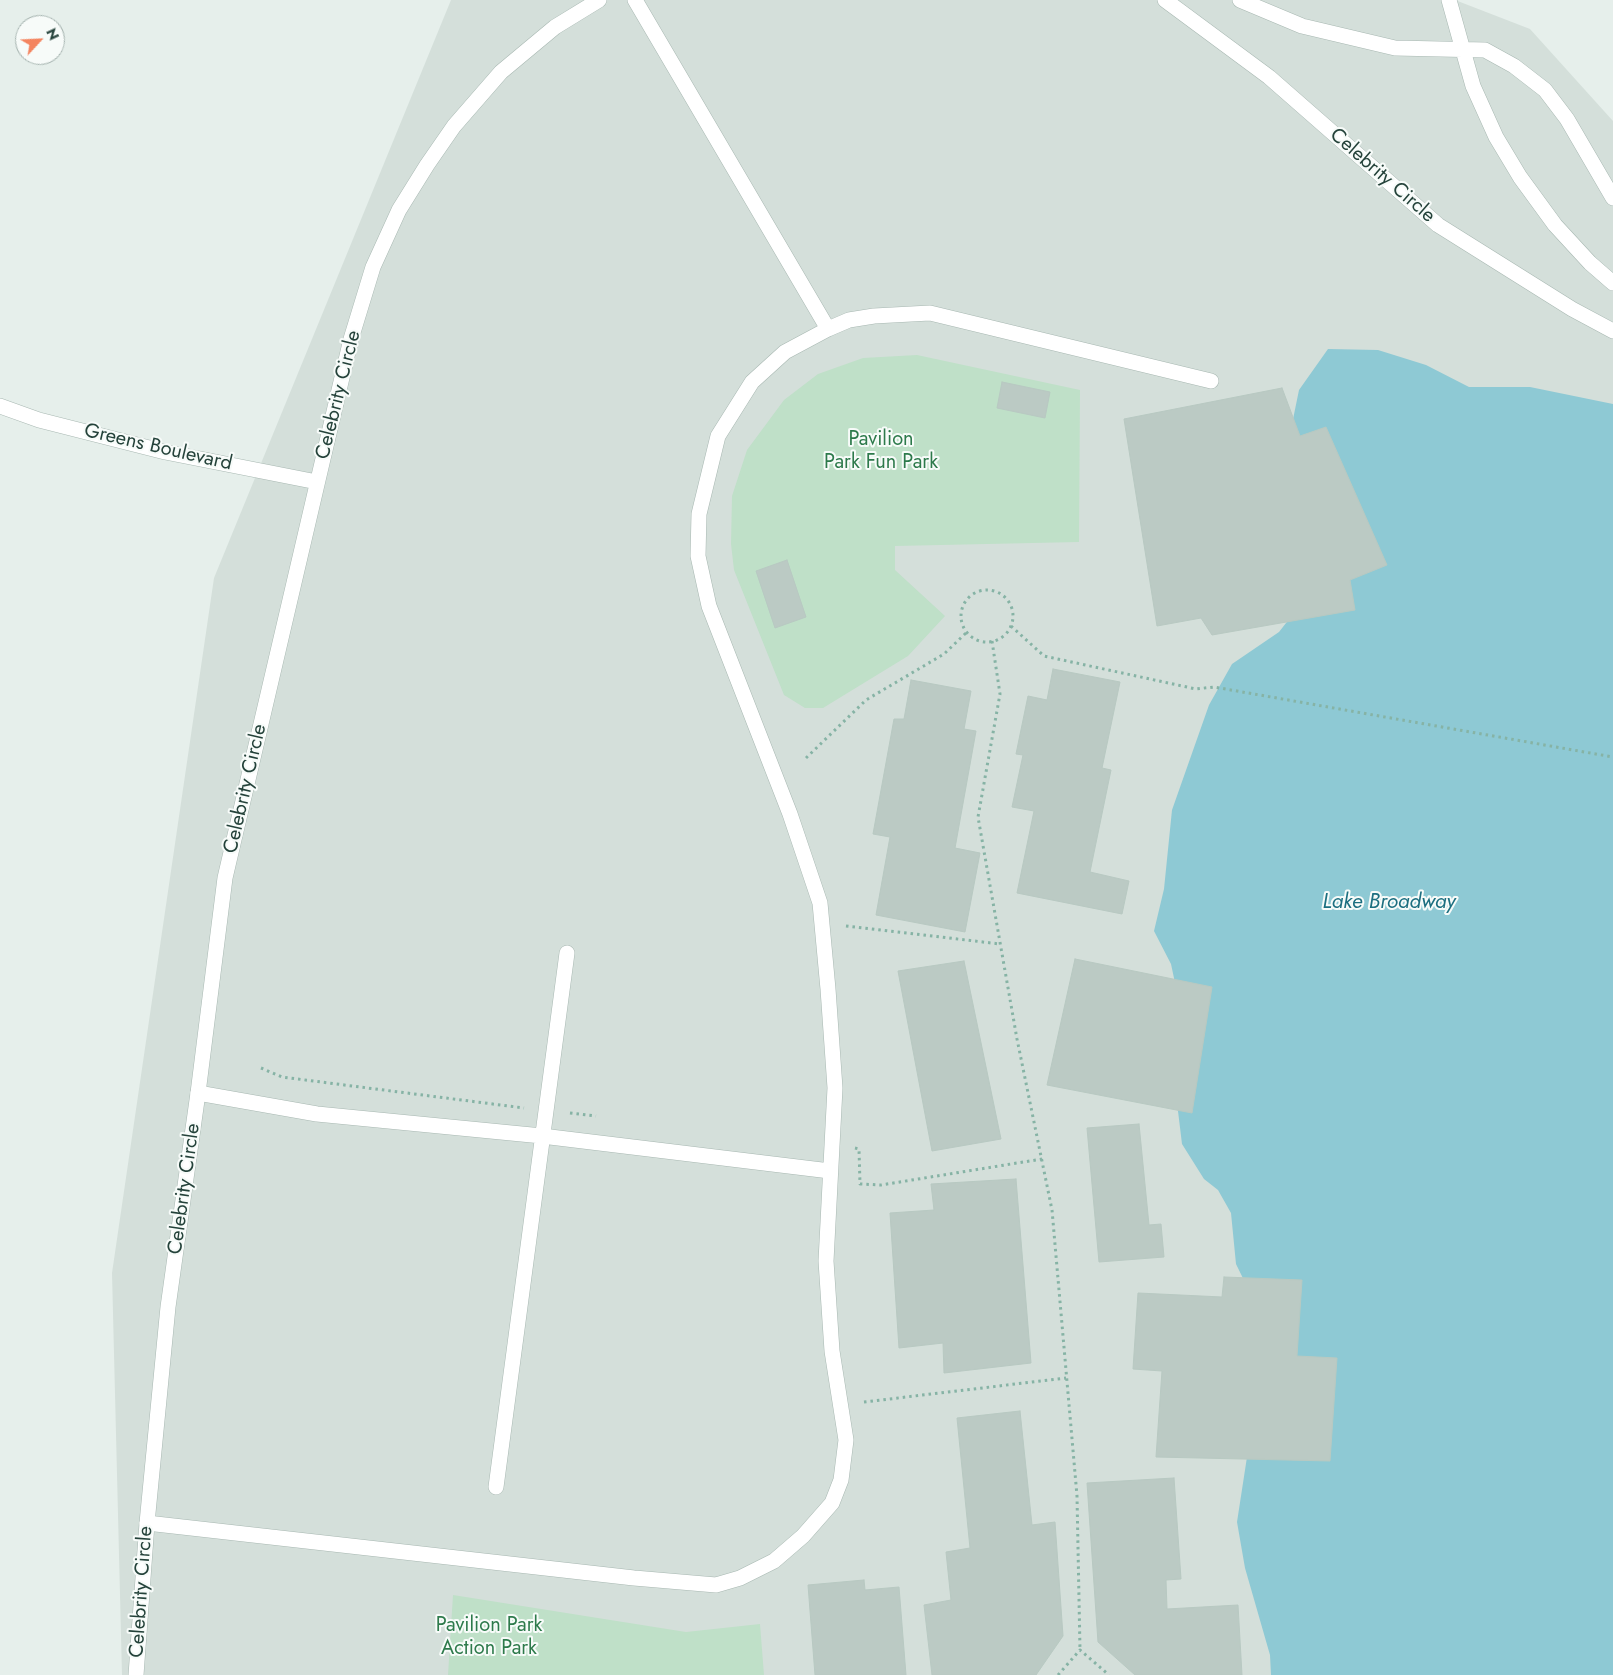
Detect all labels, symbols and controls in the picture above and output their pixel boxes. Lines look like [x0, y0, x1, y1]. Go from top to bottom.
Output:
north arrow [15, 15, 65, 65]
text: N [41, 25, 64, 43]
street label: Celebrity Circle [1324, 124, 1440, 228]
street label: Celebrity Circle [311, 328, 367, 462]
street label: Greens Boulevard [82, 419, 234, 477]
park label: Pavilion Park Fun Park [824, 428, 938, 475]
street label: Celebrity Circle [219, 722, 273, 856]
water label: Lake Broadway [1322, 890, 1456, 916]
street label: Celebrity Circle [164, 1122, 206, 1256]
street label: Celebrity Circle [125, 1525, 159, 1659]
park label: Pavilion Park Action Park [436, 1614, 542, 1661]

